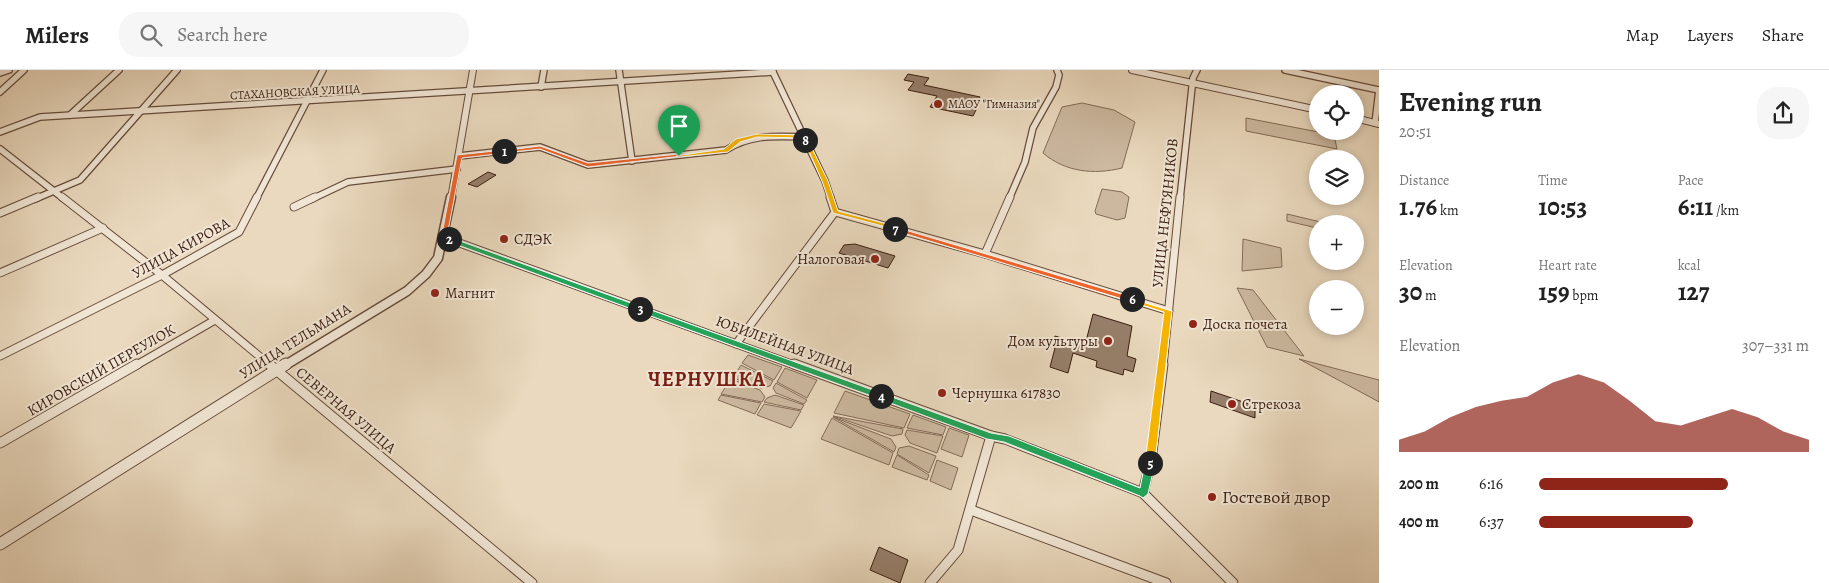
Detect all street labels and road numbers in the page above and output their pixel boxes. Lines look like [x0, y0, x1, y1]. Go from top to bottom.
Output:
street label: СТАХАНОВСКАЯ УЛИЦА [229, 81, 361, 103]
street label: УЛИЦА НЕФТЯНИКОВ [1147, 137, 1183, 289]
street label: УЛИЦА КИРОВА [129, 213, 234, 283]
street label: УЛИЦА ТЕЛЬМАНА [235, 298, 355, 383]
street label: ЮБИЛЕЙНАЯ УЛИЦА [713, 311, 857, 379]
street label: КИРОВСКИЙ ПЕРЕУЛОК [24, 319, 179, 421]
street label: СЕВЕРНАЯ УЛИЦА [292, 362, 400, 458]

